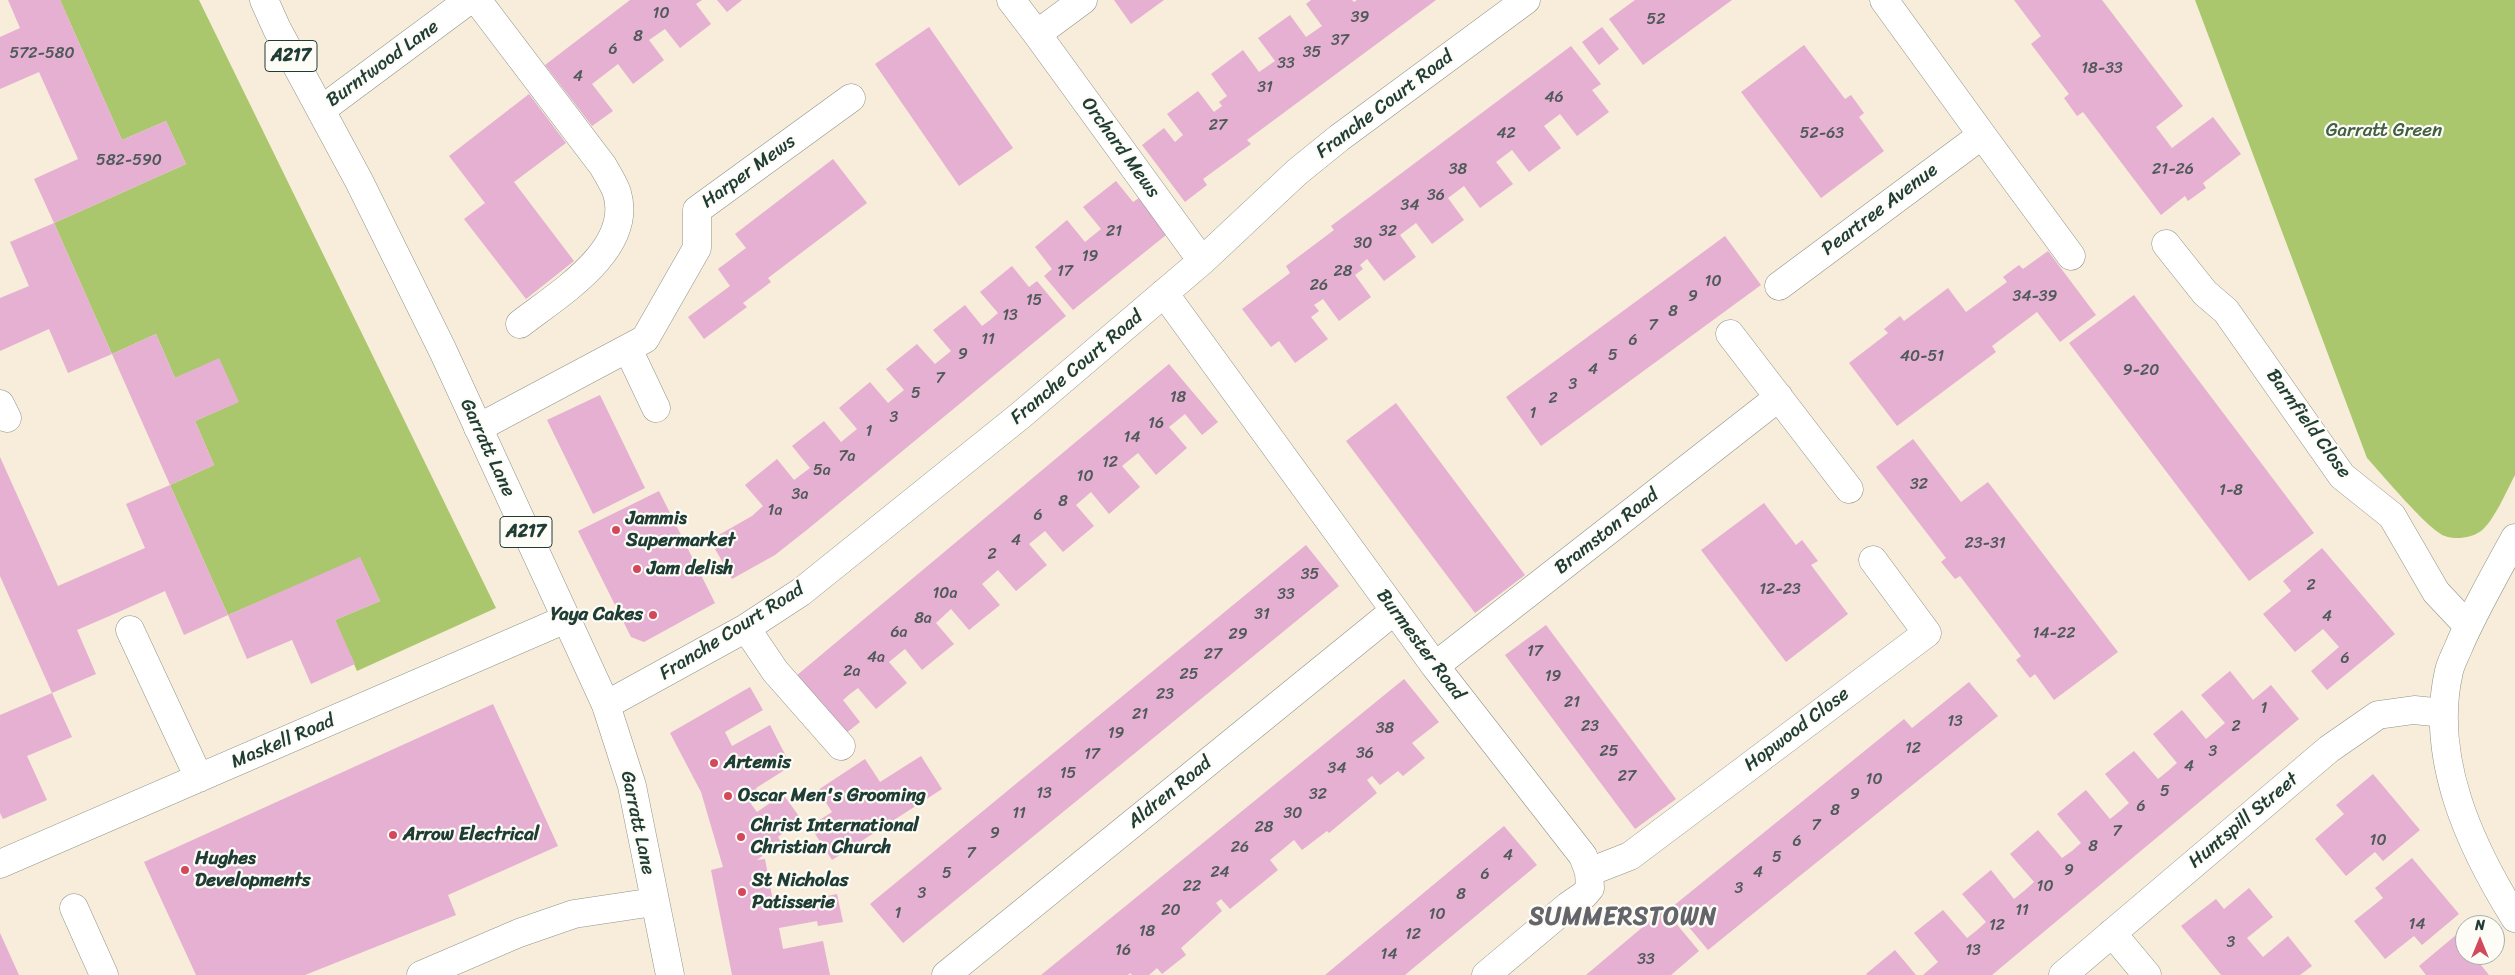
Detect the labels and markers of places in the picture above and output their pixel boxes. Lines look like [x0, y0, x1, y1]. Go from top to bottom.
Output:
place label: Jammis Supermarket [626, 508, 735, 552]
marker: Jammis Supermarket [610, 524, 622, 536]
place label: Jam delish [647, 558, 733, 580]
marker: Jam delish [631, 563, 643, 575]
place label: Yaya Cakes [551, 604, 643, 626]
marker: Yaya Cakes [647, 609, 659, 621]
place label: Artemis [724, 752, 791, 774]
marker: Artemis [708, 757, 720, 769]
place label: Oscar Men's Grooming [738, 785, 926, 807]
marker: Oscar Men's Grooming [722, 790, 734, 802]
place label: Christ International Christian Church [751, 815, 919, 859]
place label: Arrow Electrical [403, 824, 539, 846]
marker: Arrow Electrical [387, 829, 399, 841]
marker: Christ International Christian Church [735, 831, 747, 843]
place label: Hughes Developments [195, 848, 311, 892]
marker: Hughes Developments [179, 864, 191, 876]
place label: St Nicholas Patisserie [752, 870, 848, 914]
marker: St Nicholas Patisserie [736, 886, 748, 898]

